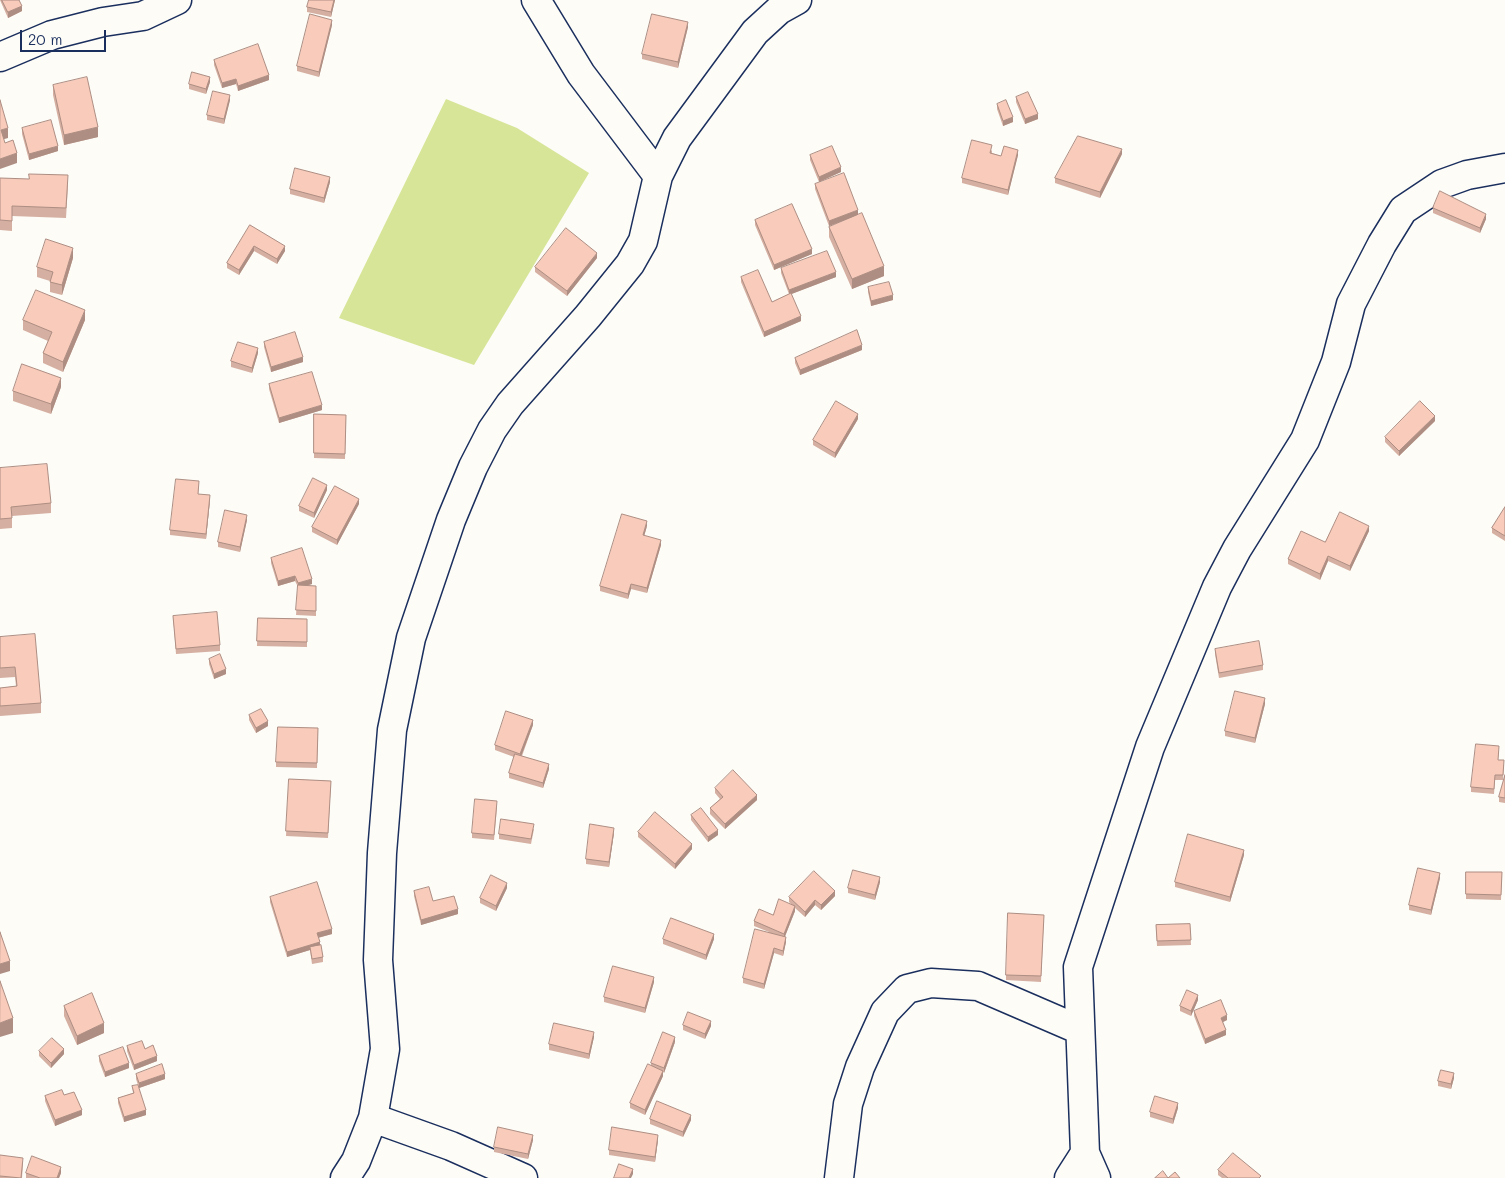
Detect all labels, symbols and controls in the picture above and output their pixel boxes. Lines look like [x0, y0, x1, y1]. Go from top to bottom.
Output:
scale bar [22, 20, 109, 52]
text: 20 m [28, 29, 62, 49]

